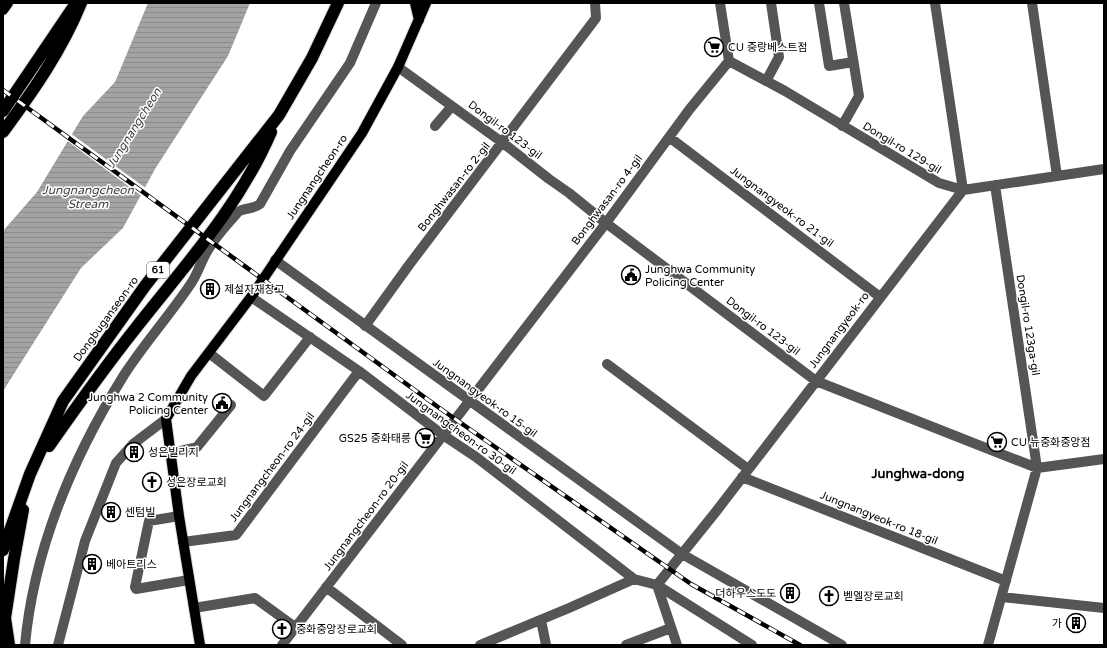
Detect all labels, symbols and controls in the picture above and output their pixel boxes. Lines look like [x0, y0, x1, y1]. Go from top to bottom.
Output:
supermarket icon: CU 중랑베스트점 [703, 36, 725, 58]
place label: CU 중랑베스트점 [728, 41, 808, 54]
water label: Jungnangcheon [104, 85, 165, 171]
street label: Dongil-ro 123-gil [466, 98, 544, 162]
street label: Dongil-ro 129-gil [861, 120, 943, 176]
street label: Jungnangcheon-ro [284, 132, 350, 222]
street label: Bonghwasan-ro 2-gil [415, 140, 493, 234]
street label: Bonghwasan-ro 4-gil [569, 152, 645, 248]
street label: Jungnangyeok-ro 21-gil [728, 164, 836, 250]
water label: Jungnangcheon Stream [42, 183, 135, 211]
road number: 61 [147, 262, 169, 278]
place label: Junghwa Community Policing Center [645, 263, 755, 289]
public building icon: Junghwa Community Policing Center [620, 264, 642, 286]
street label: Dongbuganseon-ro [71, 274, 141, 364]
street label: Dongil-ro 123ga-gil [1014, 274, 1042, 376]
building icon: 제설자재창고 [199, 278, 221, 300]
place label: 제설자재창고 [224, 283, 285, 296]
street label: Jungnangyeok-ro [806, 289, 872, 371]
street label: Dongil-ro 123-gil [724, 294, 802, 358]
street label: Jungnangyeok-ro 15-gil [430, 356, 540, 440]
street label: Jungnangcheon-ro 30-gil [403, 389, 519, 477]
place label: Junghwa 2 Community Policing Center [88, 391, 209, 417]
public building icon: Junghwa 2 Community Policing Center [211, 392, 233, 414]
street label: Jungnangcheon-ro 24-gil [227, 410, 317, 524]
supermarket icon: GS25 중화태릉 [414, 427, 436, 449]
supermarket icon: CU 뉴중화중앙점 [986, 431, 1008, 453]
place label: GS25 중화태릉 [339, 432, 411, 445]
place label: CU 뉴중화중앙점 [1011, 436, 1091, 449]
building icon: 성은빌리지 [123, 441, 145, 463]
place label: 성은빌리지 [148, 446, 199, 459]
street label: Jungnangcheon-ro 20-gil [321, 459, 411, 573]
district label: Junghwa-dong [871, 466, 964, 482]
church icon: 성은장로교회 [141, 471, 163, 493]
place label: 성은장로교회 [166, 476, 227, 489]
street label: Jungnangyeok-ro 18-gil [818, 488, 940, 548]
building icon: 센텀빌 [100, 501, 122, 523]
place label: 센텀빌 [125, 506, 155, 519]
building icon: 베아트리스 [81, 553, 103, 575]
place label: 베아트리스 [106, 558, 157, 571]
building icon: 더하우스도도 [779, 582, 801, 604]
church icon: 벧엘장로교회 [818, 585, 840, 607]
place label: 더하우스도도 [715, 587, 776, 600]
place label: 벧엘장로교회 [843, 590, 904, 603]
building icon: 가 [1065, 612, 1087, 634]
place label: 가 [1052, 617, 1062, 630]
church icon: 중화중앙장로교회 [271, 618, 293, 640]
place label: 중화중앙장로교회 [296, 623, 377, 636]

